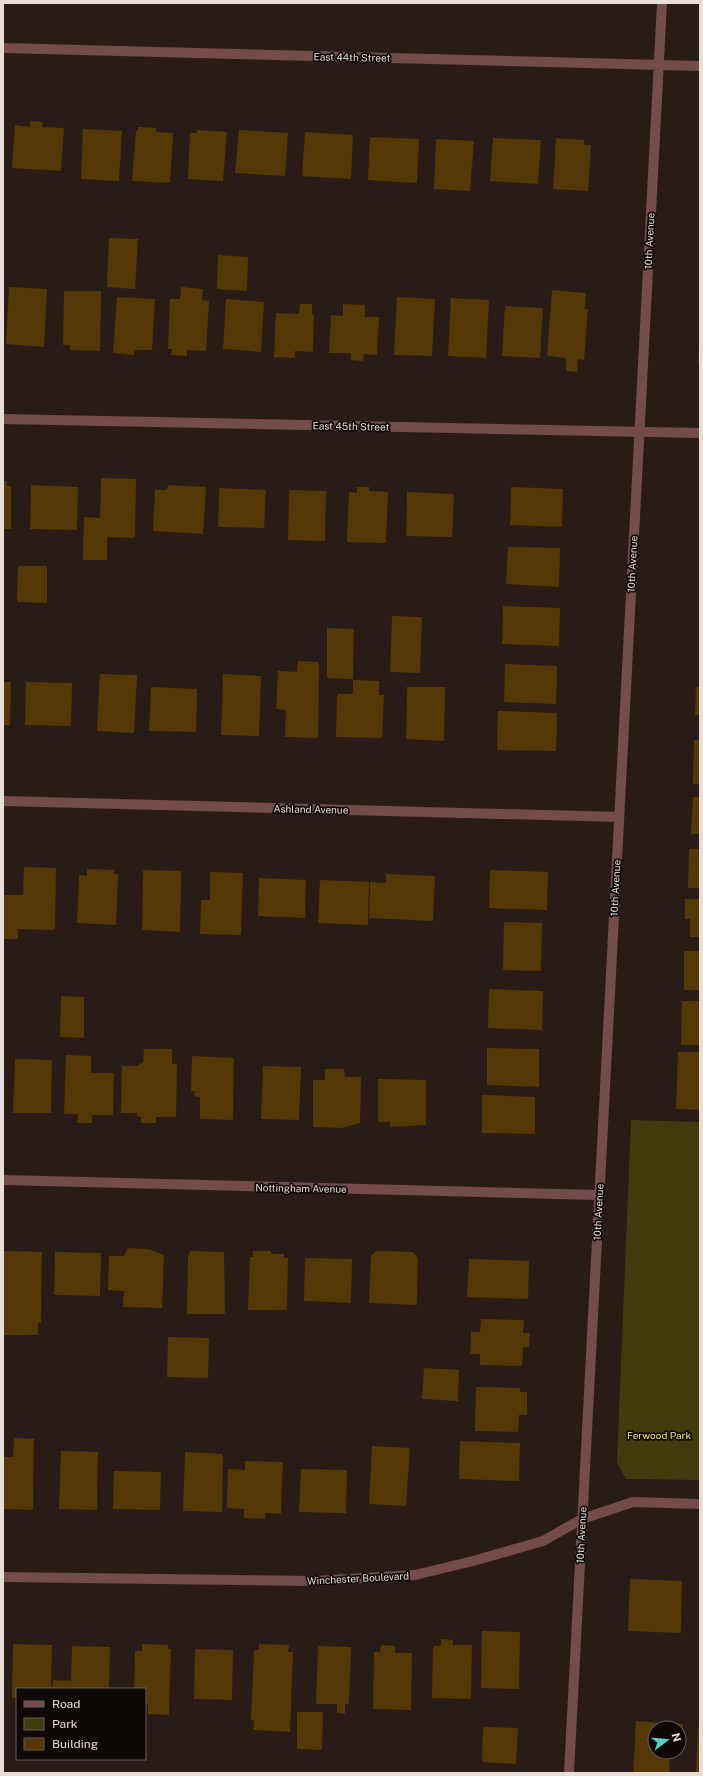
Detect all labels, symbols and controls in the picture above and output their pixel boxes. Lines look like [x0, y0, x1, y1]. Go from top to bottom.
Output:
street label: East 44th Street [314, 50, 391, 64]
street label: 10th Avenue [642, 212, 656, 270]
street label: East 45th Street [313, 419, 390, 433]
street label: 10th Avenue [625, 535, 639, 593]
street label: Ashland Avenue [273, 802, 349, 816]
street label: 10th Avenue [608, 859, 622, 917]
street label: Nottingham Avenue [255, 1181, 347, 1195]
street label: 10th Avenue [591, 1183, 605, 1241]
park label: Ferwood Park [627, 1429, 691, 1441]
street label: 10th Avenue [574, 1506, 588, 1564]
street label: Winchester Boulevard [307, 1569, 409, 1587]
legend [16, 1688, 146, 1760]
text: Road [52, 1697, 80, 1711]
text: Park [52, 1717, 78, 1731]
north arrow [647, 1720, 687, 1760]
text: N [670, 1731, 684, 1743]
text: Building [52, 1737, 98, 1751]

